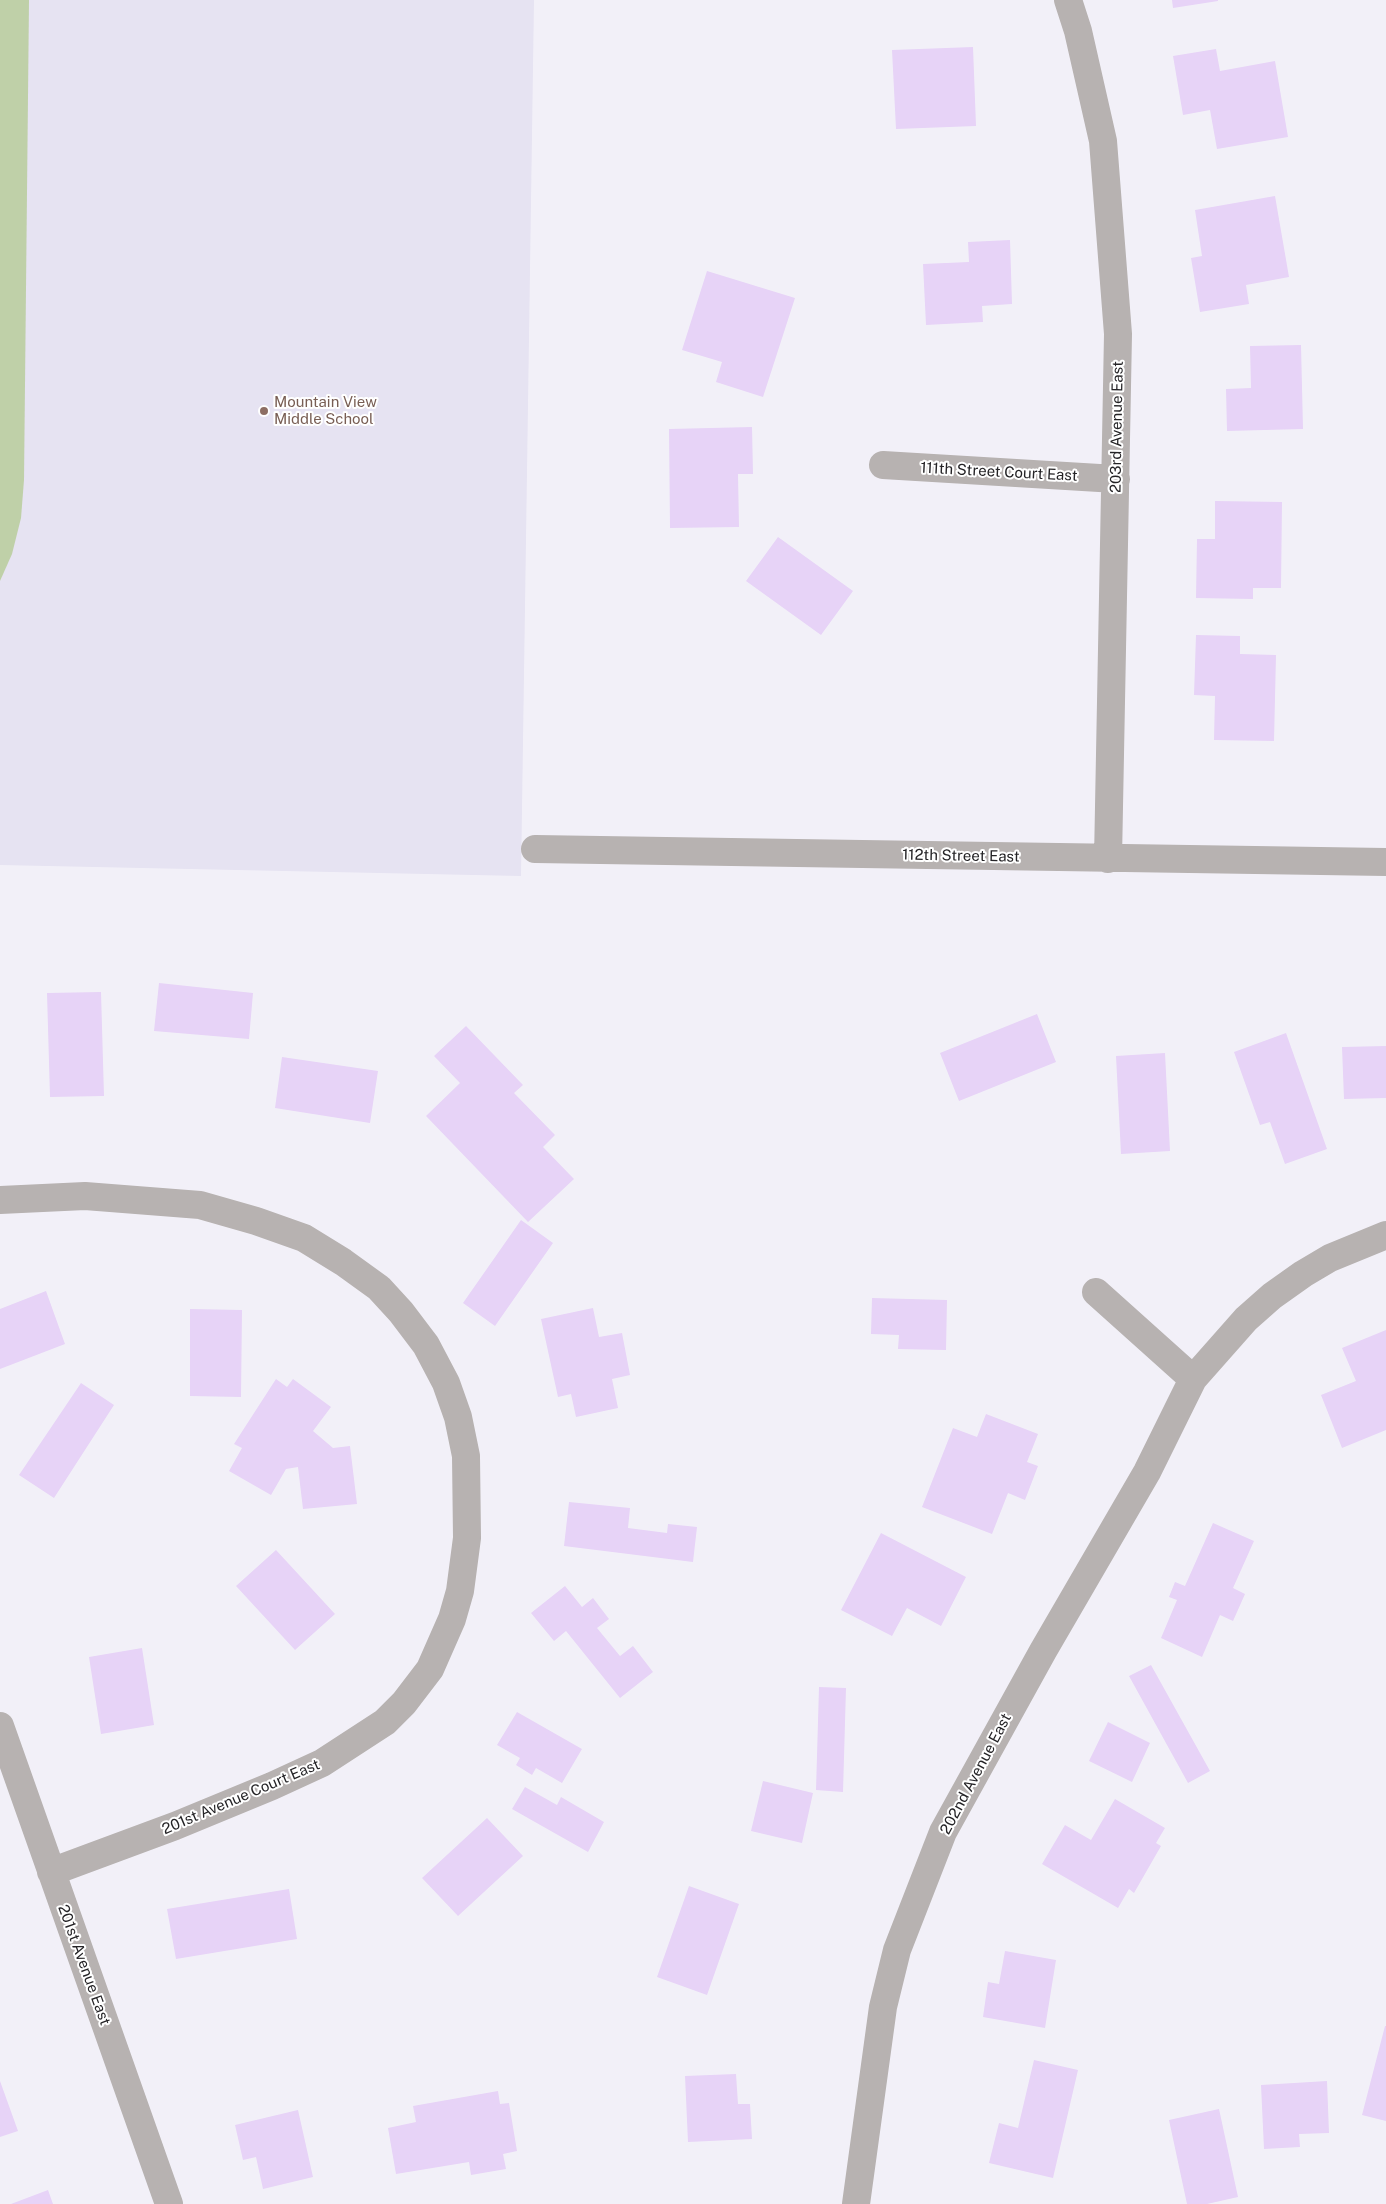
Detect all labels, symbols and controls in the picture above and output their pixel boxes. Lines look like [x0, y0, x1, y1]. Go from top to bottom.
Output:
street label: 203rd Avenue East [1107, 361, 1127, 493]
place label: Mountain View Middle School [274, 393, 377, 428]
marker: Mountain View Middle School [258, 405, 270, 417]
street label: 111th Street Court East [920, 459, 1078, 485]
street label: 112th Street East [902, 846, 1020, 866]
street label: 202nd Avenue East [937, 1711, 1015, 1837]
street label: 201st Avenue Court East [159, 1756, 323, 1838]
street label: 201st Avenue East [54, 1902, 114, 2028]

